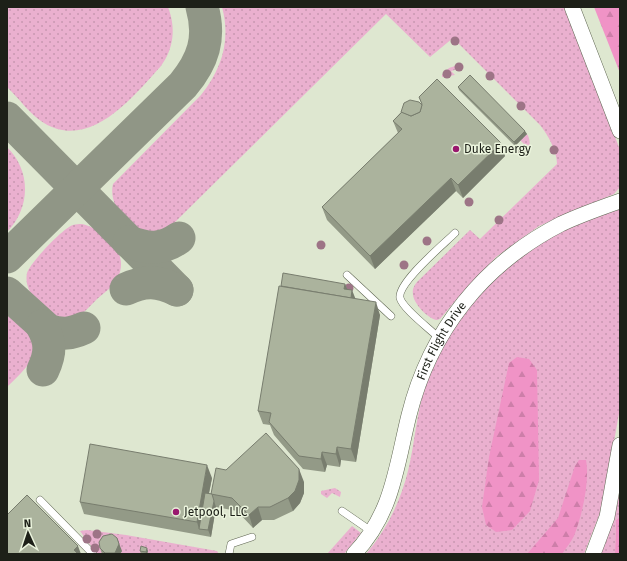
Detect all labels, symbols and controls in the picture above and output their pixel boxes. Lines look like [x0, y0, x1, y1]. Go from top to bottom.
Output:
place label: Duke Energy [464, 142, 531, 156]
marker: Duke Energy [451, 144, 461, 154]
street label: First Flight Drive [414, 299, 469, 382]
place label: Jetpool, LLC [184, 505, 248, 519]
marker: Jetpool, LLC [171, 507, 181, 517]
north arrow [8, 513, 48, 553]
text: N [24, 517, 31, 530]

